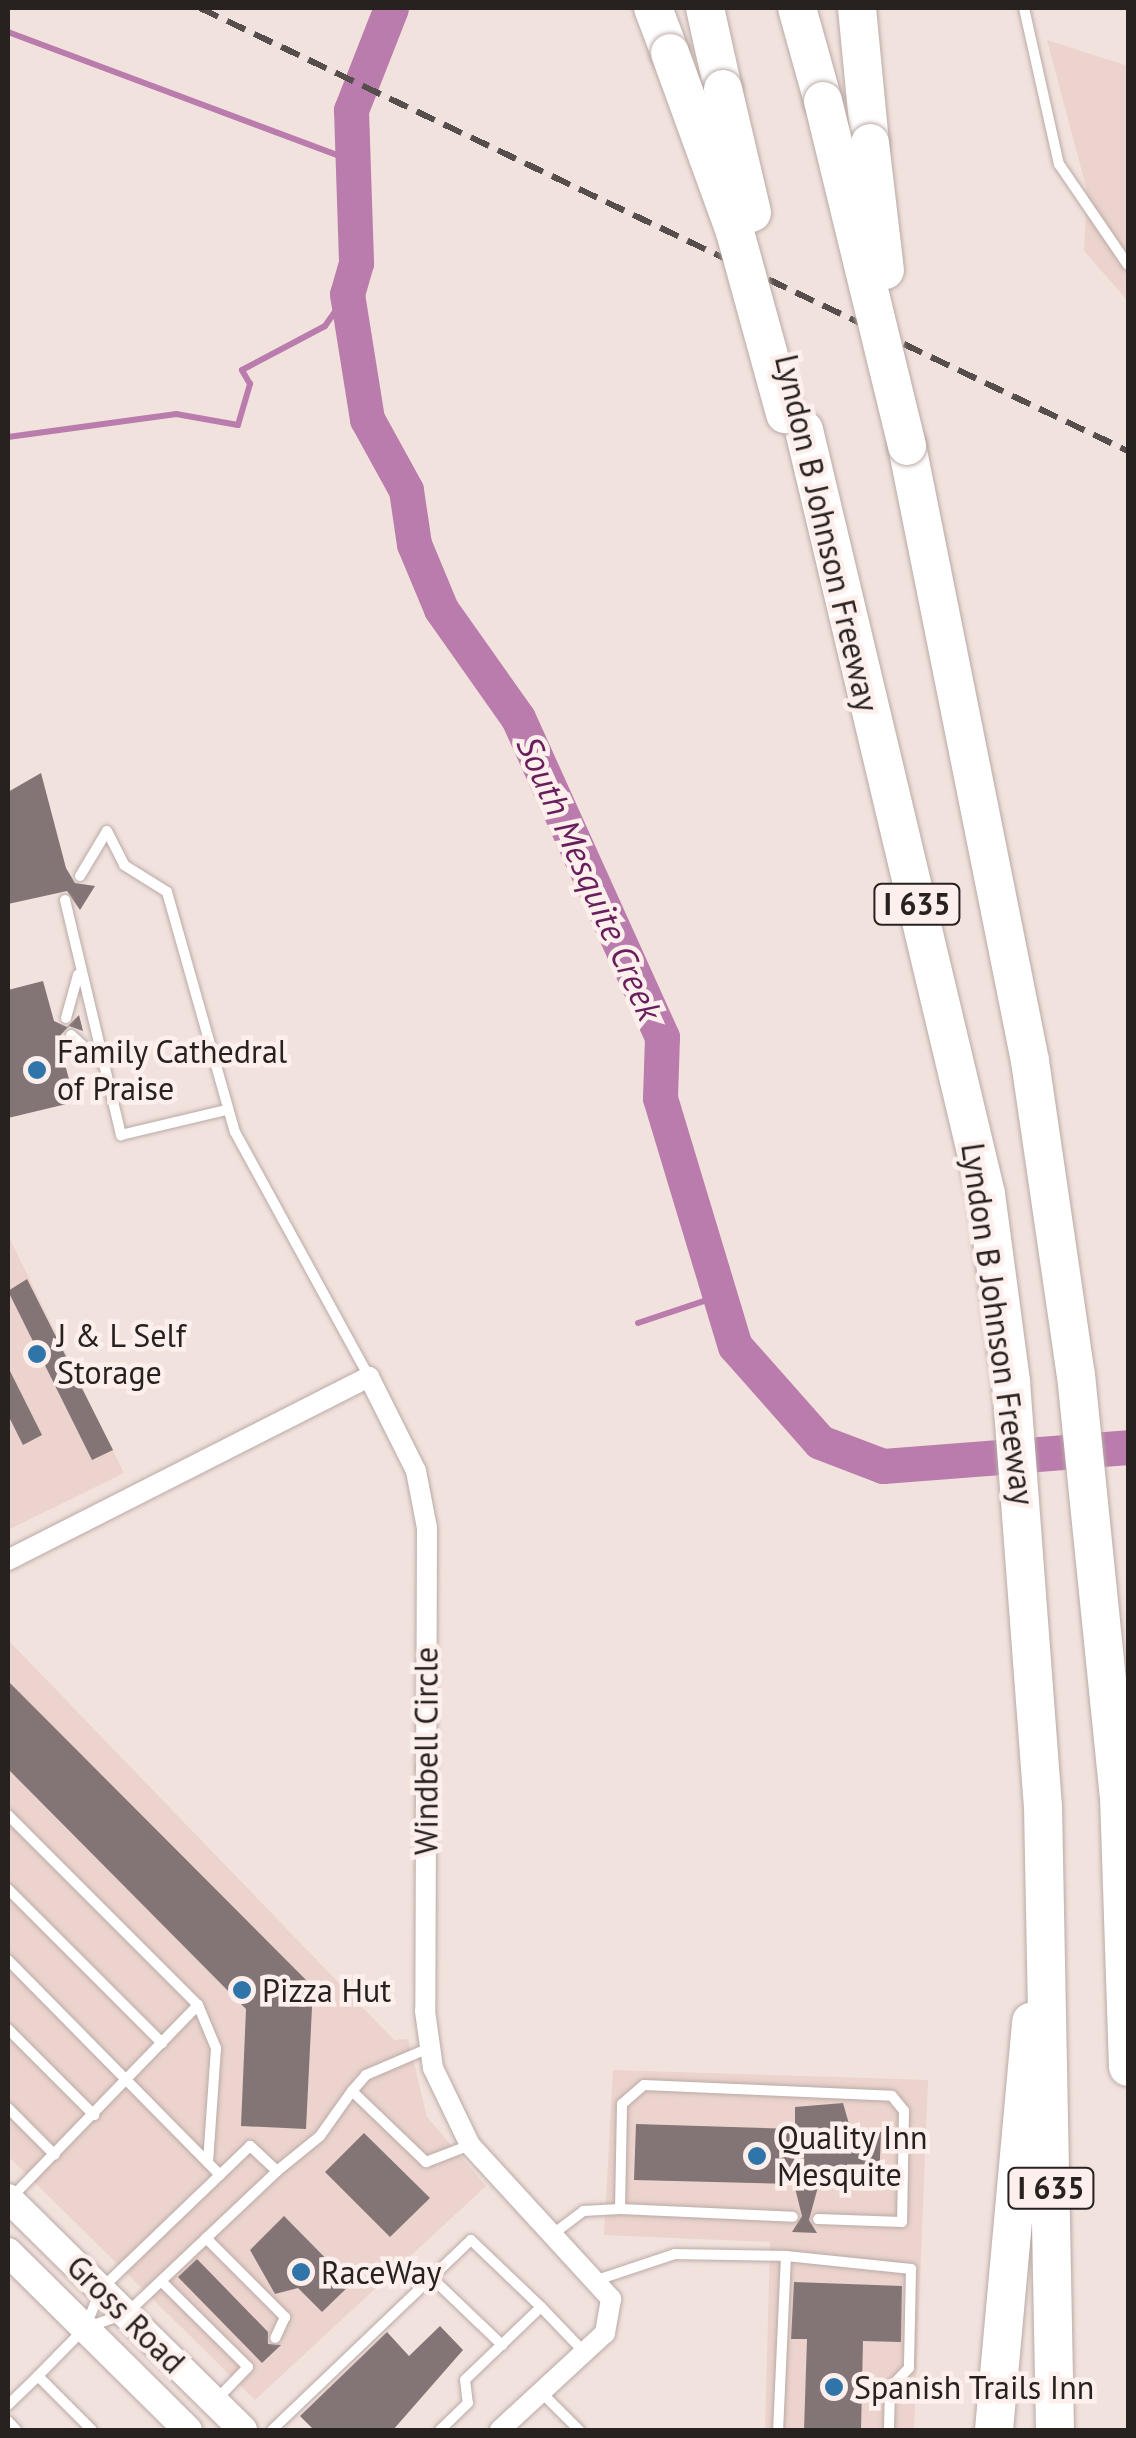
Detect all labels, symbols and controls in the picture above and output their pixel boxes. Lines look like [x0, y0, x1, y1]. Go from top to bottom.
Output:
street label: Lyndon B Johnson Freeway [767, 351, 887, 715]
water label: South Mesquite Creek [508, 729, 672, 1027]
road number: I 635 [872, 879, 962, 929]
place label: Family Cathedral of Praise [57, 1033, 288, 1108]
marker: Family Cathedral of Praise [26, 1059, 48, 1081]
street label: Lyndon B Johnson Freeway [954, 1141, 1042, 1507]
place label: J & L Self Storage [57, 1317, 187, 1392]
marker: J & L Self Storage [26, 1343, 48, 1365]
street label: Windbell Circle [407, 1647, 445, 1855]
place label: Pizza Hut [262, 1971, 391, 2009]
marker: Pizza Hut [231, 1979, 253, 2001]
place label: Quality Inn Mesquite [777, 2119, 929, 2194]
marker: Quality Inn Mesquite [746, 2145, 768, 2167]
road number: I 635 [1006, 2163, 1096, 2213]
street label: Gross Road [59, 2247, 193, 2381]
place label: RaceWay [321, 2253, 442, 2291]
marker: RaceWay [290, 2261, 312, 2283]
place label: Spanish Trails Inn [854, 2368, 1095, 2406]
marker: Spanish Trails Inn [823, 2376, 845, 2398]

